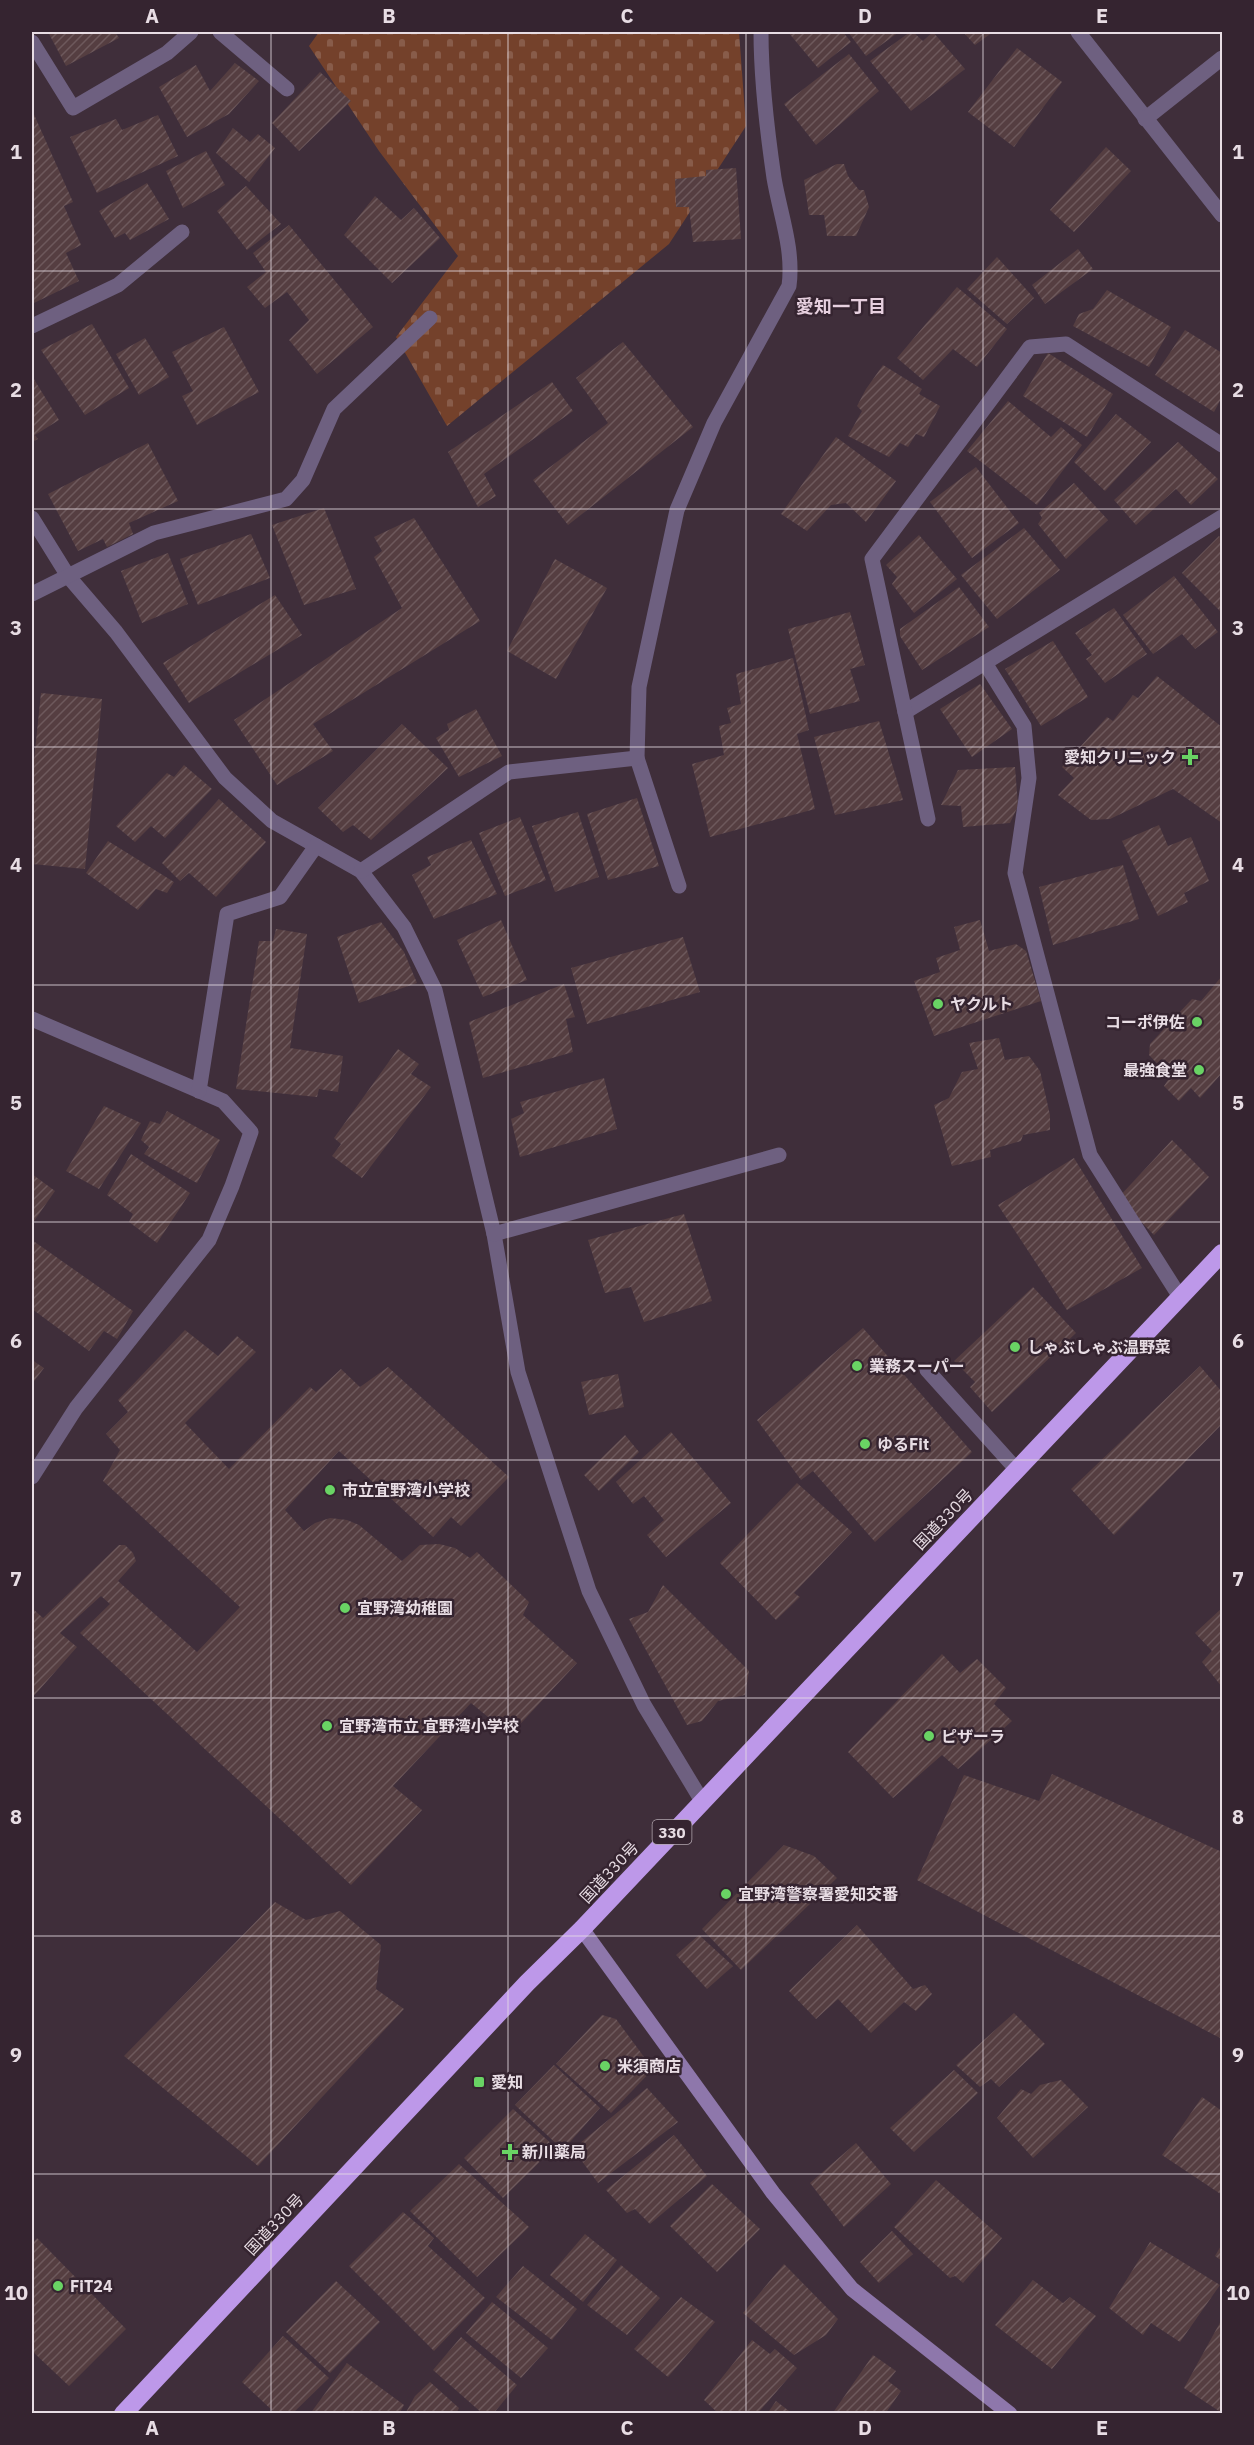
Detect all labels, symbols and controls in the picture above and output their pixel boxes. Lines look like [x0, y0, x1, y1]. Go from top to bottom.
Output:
text: A [145, 2, 159, 29]
text: B [382, 2, 396, 29]
text: C [620, 2, 634, 29]
text: D [858, 2, 872, 29]
text: E [1096, 2, 1108, 29]
text: 1 [10, 138, 22, 165]
text: 1 [1232, 138, 1244, 165]
district label: 愛知一丁目 [796, 295, 886, 318]
text: 2 [10, 376, 22, 403]
text: 2 [1232, 376, 1244, 403]
text: 3 [10, 614, 22, 641]
text: 3 [1232, 614, 1244, 641]
place label: 愛知クリニック [1064, 747, 1176, 767]
marker: 愛知クリニック [1181, 748, 1199, 766]
text: 4 [10, 851, 22, 878]
text: 4 [1232, 851, 1244, 878]
place label: ヤクルト [950, 994, 1014, 1014]
marker: ヤクルト [931, 997, 945, 1011]
place label: コーポ伊佐 [1105, 1012, 1185, 1032]
marker: コーポ伊佐 [1190, 1015, 1204, 1029]
place label: 最強食堂 [1123, 1060, 1187, 1080]
marker: 最強食堂 [1192, 1063, 1206, 1077]
text: 5 [10, 1089, 22, 1116]
text: 5 [1232, 1089, 1244, 1116]
text: 6 [10, 1327, 22, 1354]
text: 6 [1232, 1327, 1244, 1354]
place label: しゃぶしゃぶ温野菜 [1027, 1337, 1171, 1357]
marker: しゃぶしゃぶ温野菜 [1008, 1340, 1022, 1354]
place label: 業務スーパー [869, 1356, 965, 1376]
marker: 業務スーパー [850, 1359, 864, 1373]
place label: ゆるFit [877, 1434, 929, 1454]
marker: ゆるFit [858, 1437, 872, 1451]
place label: 市立宜野湾小学校 [342, 1480, 470, 1500]
marker: 市立宜野湾小学校 [323, 1483, 337, 1497]
street label: 国道330号 [909, 1484, 977, 1554]
text: 7 [10, 1565, 22, 1592]
text: 7 [1232, 1565, 1244, 1592]
place label: 宜野湾幼稚園 [357, 1598, 453, 1618]
marker: 宜野湾幼稚園 [338, 1601, 352, 1615]
place label: 宜野湾市立 宜野湾小学校 [339, 1716, 519, 1736]
marker: 宜野湾市立 宜野湾小学校 [320, 1719, 334, 1733]
place label: ピザーラ [941, 1726, 1005, 1746]
marker: ピザーラ [922, 1729, 936, 1743]
text: 8 [10, 1803, 22, 1830]
text: 8 [1232, 1803, 1244, 1830]
road number: 330 [652, 1820, 692, 1844]
street label: 国道330号 [575, 1837, 643, 1907]
place label: 宜野湾警察署愛知交番 [738, 1884, 898, 1904]
marker: 宜野湾警察署愛知交番 [719, 1887, 733, 1901]
text: 9 [10, 2041, 22, 2068]
text: 9 [1232, 2041, 1244, 2068]
place label: 米須商店 [617, 2056, 681, 2076]
marker: 米須商店 [598, 2059, 612, 2073]
place label: 愛知 [491, 2072, 523, 2092]
marker: 愛知 [472, 2075, 486, 2089]
place label: 新川薬局 [522, 2142, 586, 2162]
marker: 新川薬局 [503, 2145, 517, 2159]
street label: 国道330号 [240, 2189, 308, 2259]
place label: FiT24 [70, 2276, 113, 2296]
text: 10 [4, 2279, 28, 2306]
marker: FiT24 [51, 2279, 65, 2293]
text: 10 [1226, 2279, 1250, 2306]
text: A [145, 2414, 159, 2441]
text: B [382, 2414, 396, 2441]
text: C [620, 2414, 634, 2441]
text: D [858, 2414, 872, 2441]
text: E [1096, 2414, 1108, 2441]

